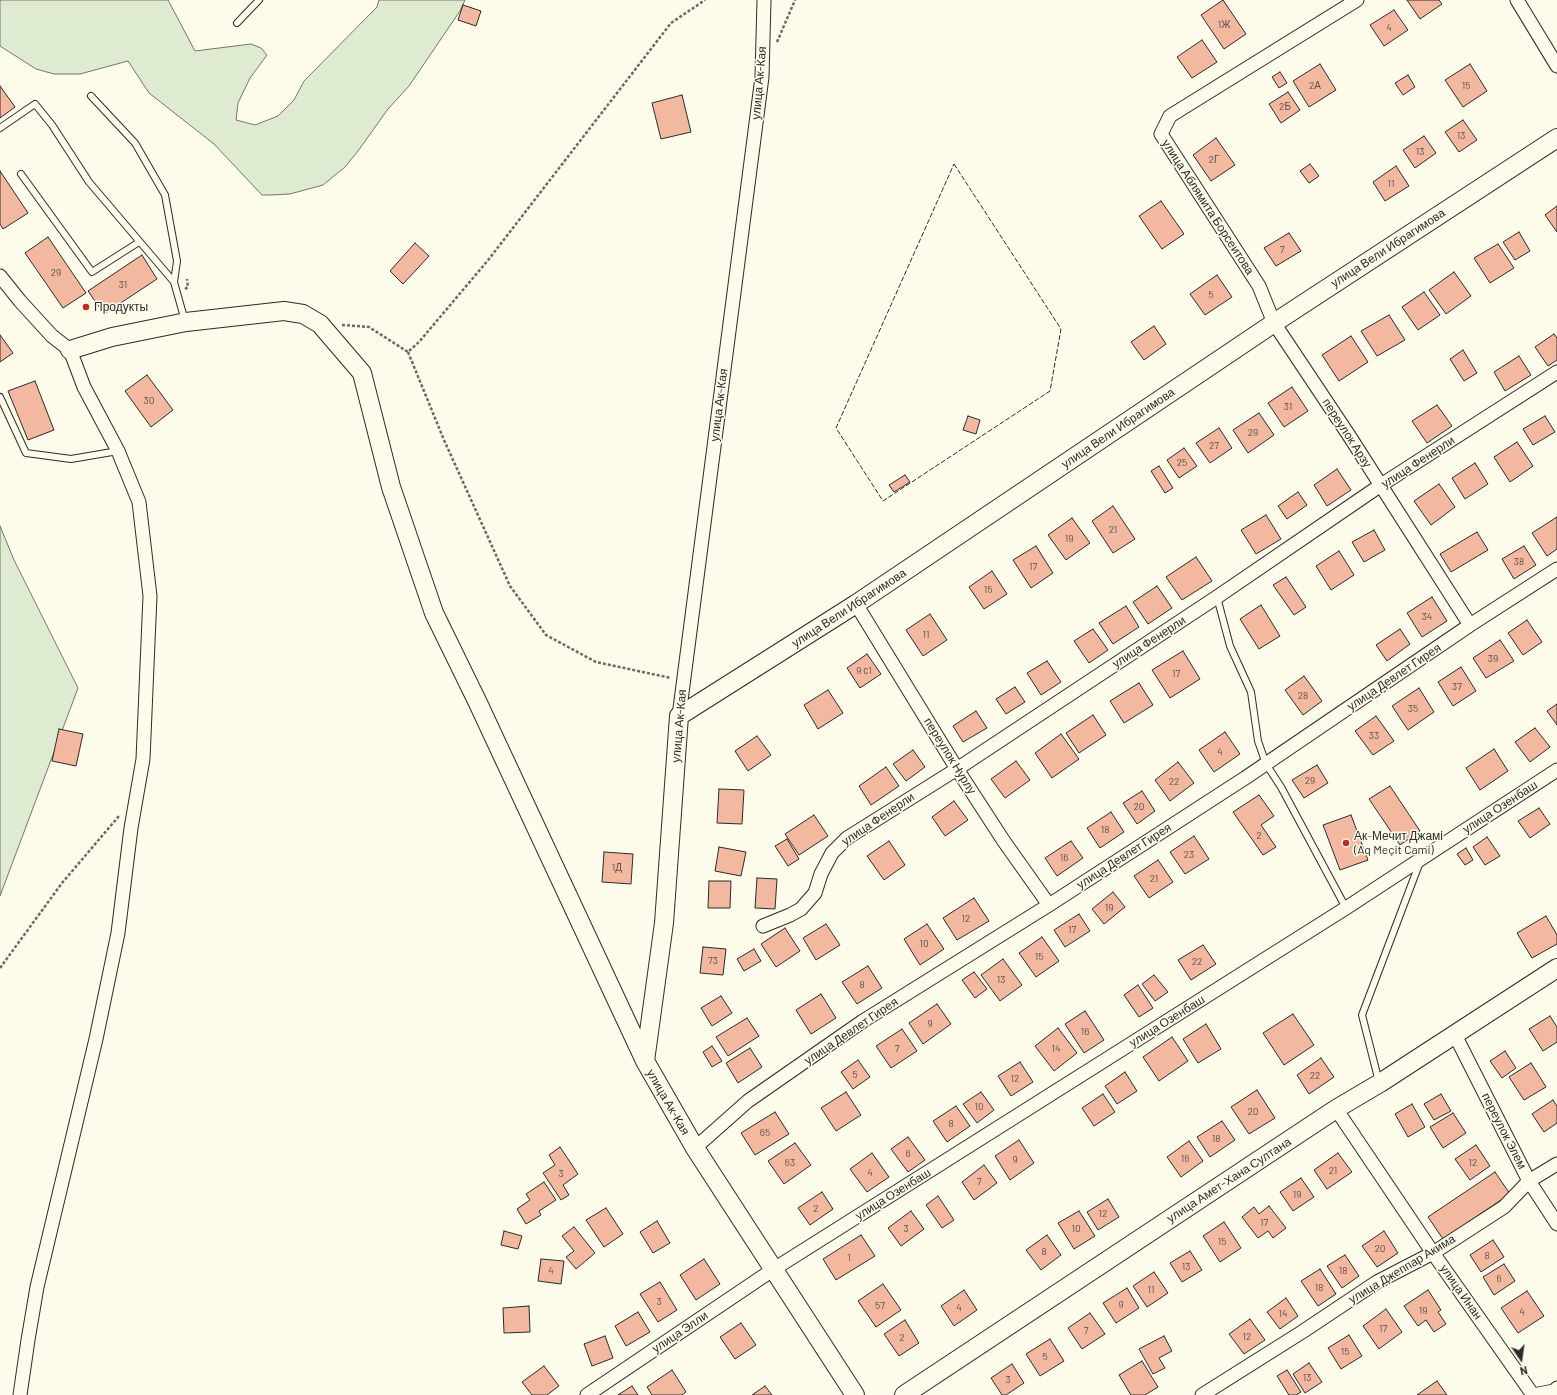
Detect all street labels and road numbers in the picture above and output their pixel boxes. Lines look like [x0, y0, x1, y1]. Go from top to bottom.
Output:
street label: улица Ак-Кая [749, 46, 769, 120]
street label: улица Аблямита Борсеитова [1159, 137, 1257, 277]
street label: улица Вели Ибрагимова [1328, 206, 1448, 290]
street label: улица Ак-Кая [707, 368, 731, 442]
street label: улица Вели Ибрагимова [1059, 385, 1177, 471]
street label: переулок Арзу [1319, 396, 1375, 470]
street label: улица Фенерли [1379, 433, 1457, 491]
street label: улица Вели Ибрагимова [789, 566, 909, 650]
street label: улица Фенерли [1110, 613, 1188, 671]
street label: улица Девлет Гирея [1344, 640, 1444, 714]
street label: улица Ак-Кая [669, 689, 689, 763]
street label: переулок Нурлу [921, 715, 979, 797]
street label: улица Озенбаш [1460, 777, 1540, 837]
street label: улица Фенерли [839, 789, 917, 849]
street label: улица Девлет Гирея [1074, 820, 1174, 892]
street label: улица Озенбаш [1127, 992, 1207, 1050]
street label: улица Девлет Гирея [801, 994, 901, 1068]
street label: улица Ак-Кая [643, 1067, 693, 1137]
street label: переулок Элем [1479, 1090, 1529, 1172]
street label: улица Амет-Хана Султана [1164, 1134, 1294, 1226]
street label: улица Озенбаш [853, 1165, 933, 1223]
street label: улица Джеппар Акима [1346, 1231, 1458, 1307]
street label: улица Инан [1437, 1262, 1485, 1322]
street label: улица Элли [649, 1308, 711, 1356]

